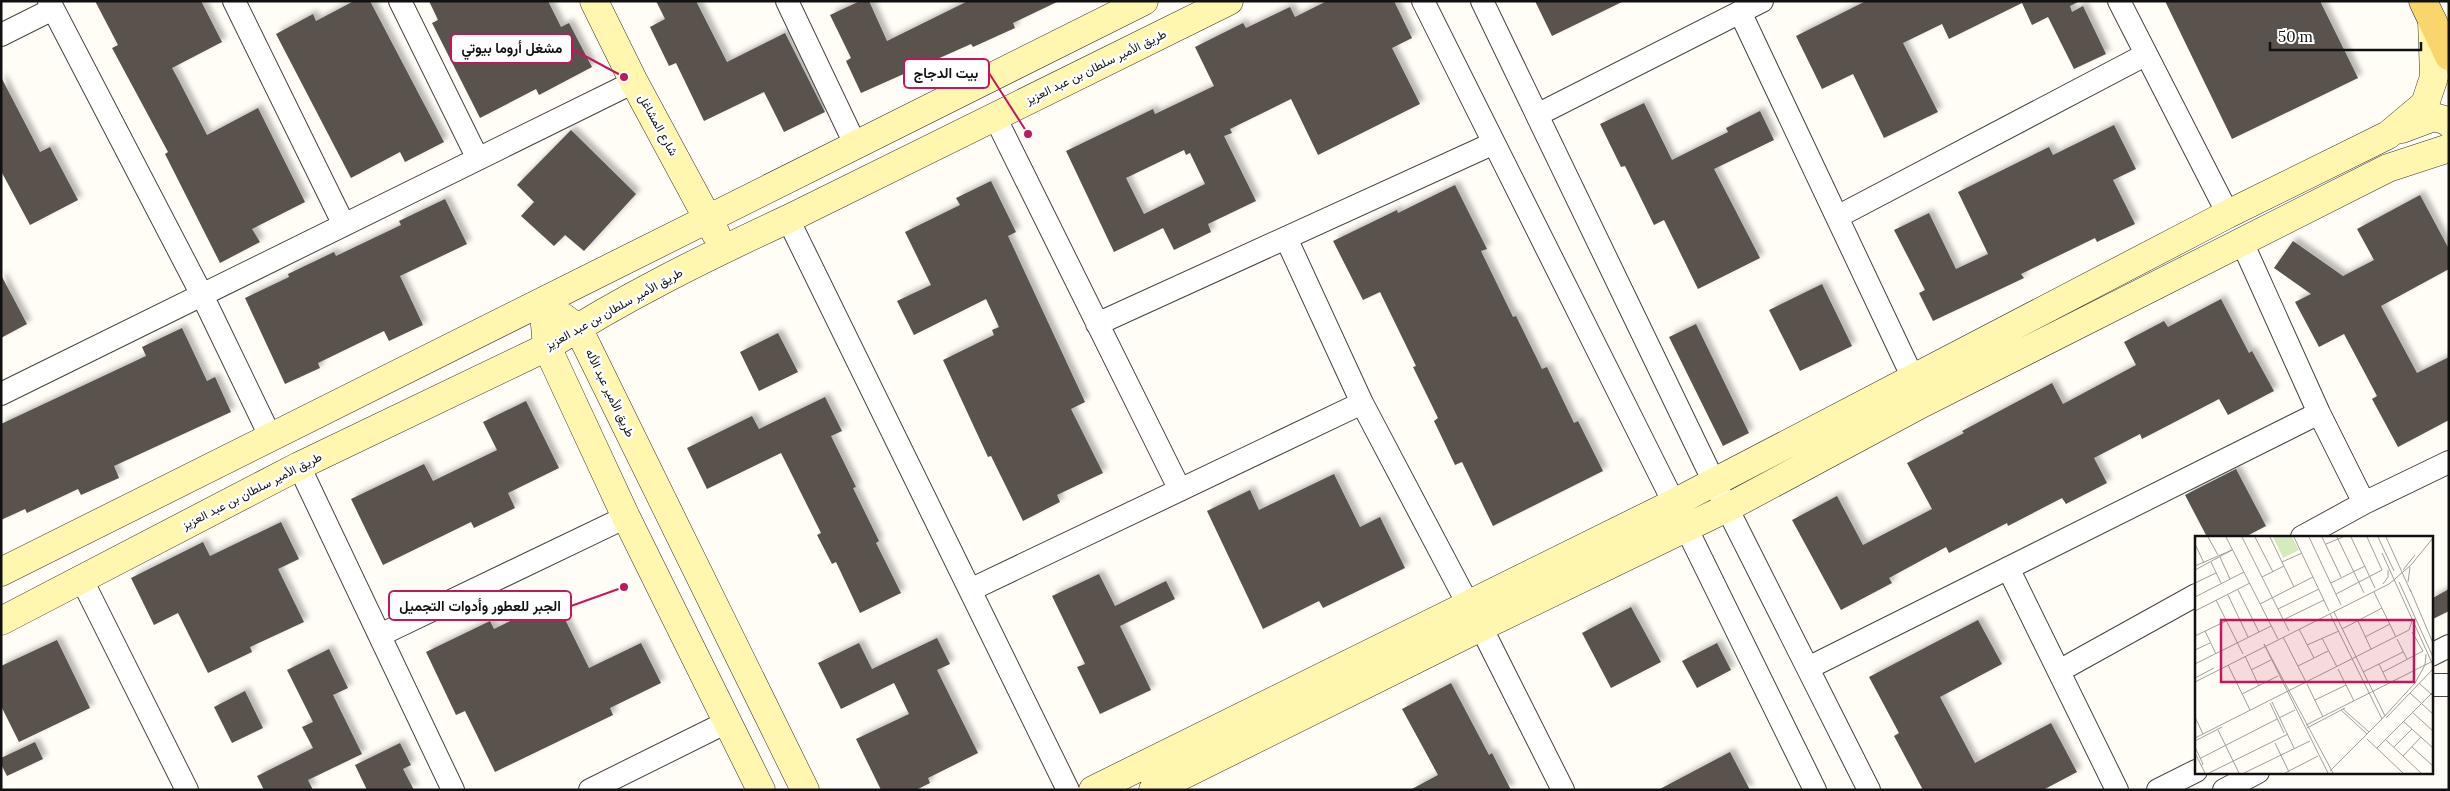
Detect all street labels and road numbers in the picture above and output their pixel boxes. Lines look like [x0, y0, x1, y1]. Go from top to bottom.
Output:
street label: طريق الأمير سلطان بن عبد العزيز [1022, 26, 1169, 109]
street label: شارع المشاغل [634, 91, 681, 159]
street label: طريق الأمير سلطان بن عبد العزيز [542, 264, 686, 354]
street label: طريق الأمير عبد الأله [582, 346, 638, 440]
street label: طريق الأمير سلطان بن عبد العزيز [179, 449, 325, 534]

